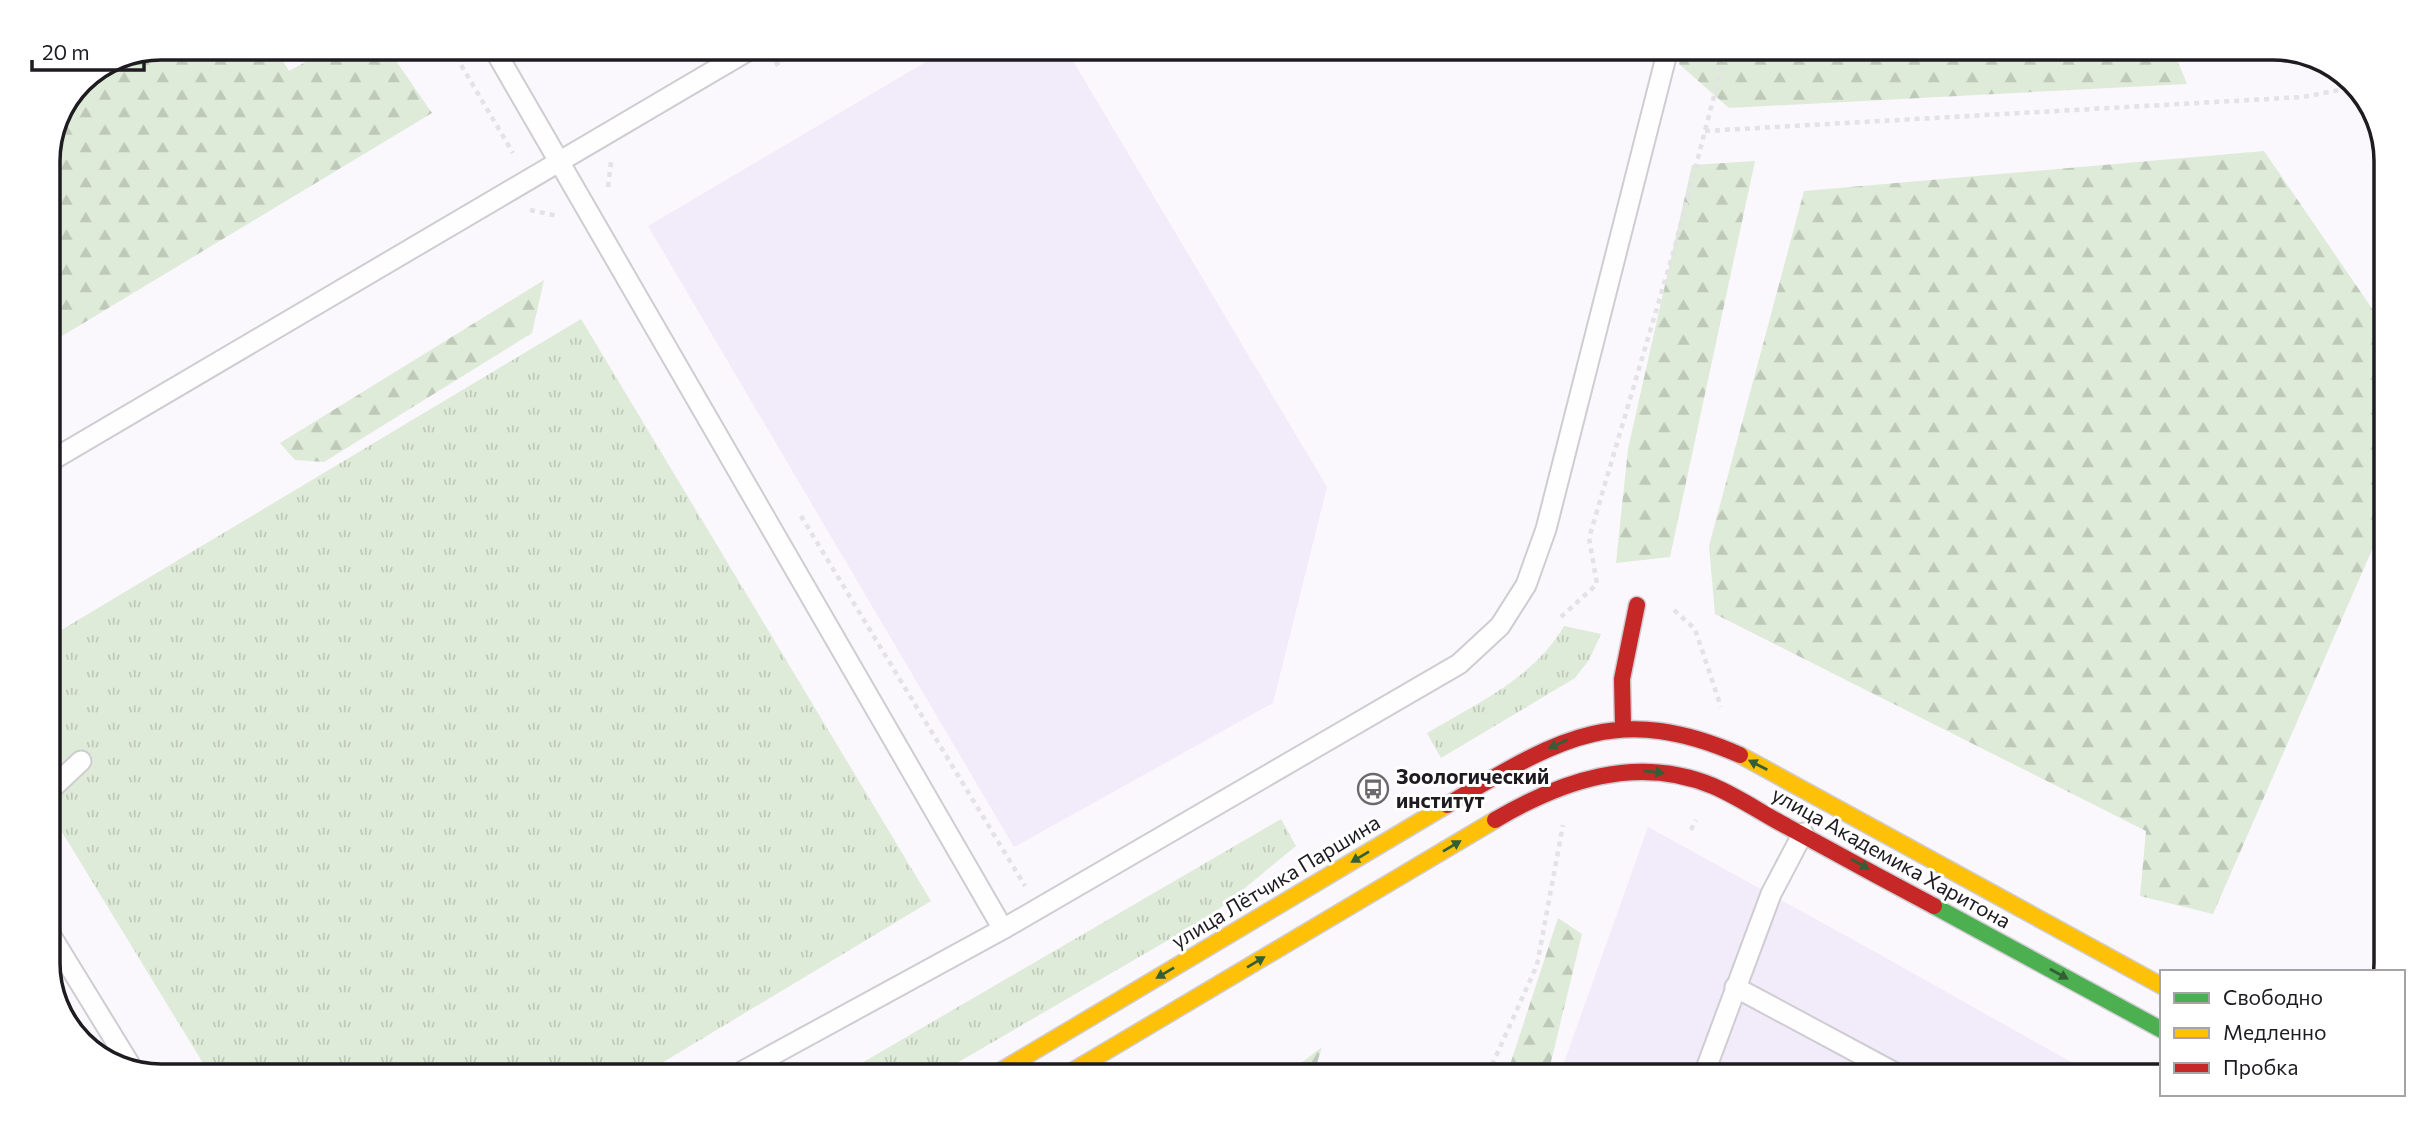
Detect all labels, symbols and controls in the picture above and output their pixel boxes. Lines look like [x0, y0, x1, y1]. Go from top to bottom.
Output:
scale bar [32, 28, 144, 72]
text: 20 m [42, 39, 90, 64]
one-way arrow [1547, 739, 1568, 750]
one-way arrow [1748, 760, 1768, 771]
place label: Зоологический институт [1396, 763, 1549, 812]
one-way arrow [1643, 767, 1665, 778]
bus stop icon: Зоологический институт [1356, 772, 1390, 806]
street label: улица Академика Харитона [1768, 781, 2015, 933]
street label: улица Лётчика Паршина [1166, 809, 1384, 953]
one-way arrow [1442, 839, 1461, 852]
one-way arrow [1351, 851, 1370, 863]
one-way arrow [1850, 858, 1869, 870]
one-way arrow [1247, 956, 1266, 968]
one-way arrow [1155, 967, 1174, 979]
one-way arrow [2049, 968, 2069, 980]
legend [2160, 970, 2405, 1096]
text: Свободно [2223, 984, 2323, 1009]
text: Медленно [2223, 1019, 2327, 1044]
text: Пробка [2223, 1054, 2298, 1079]

